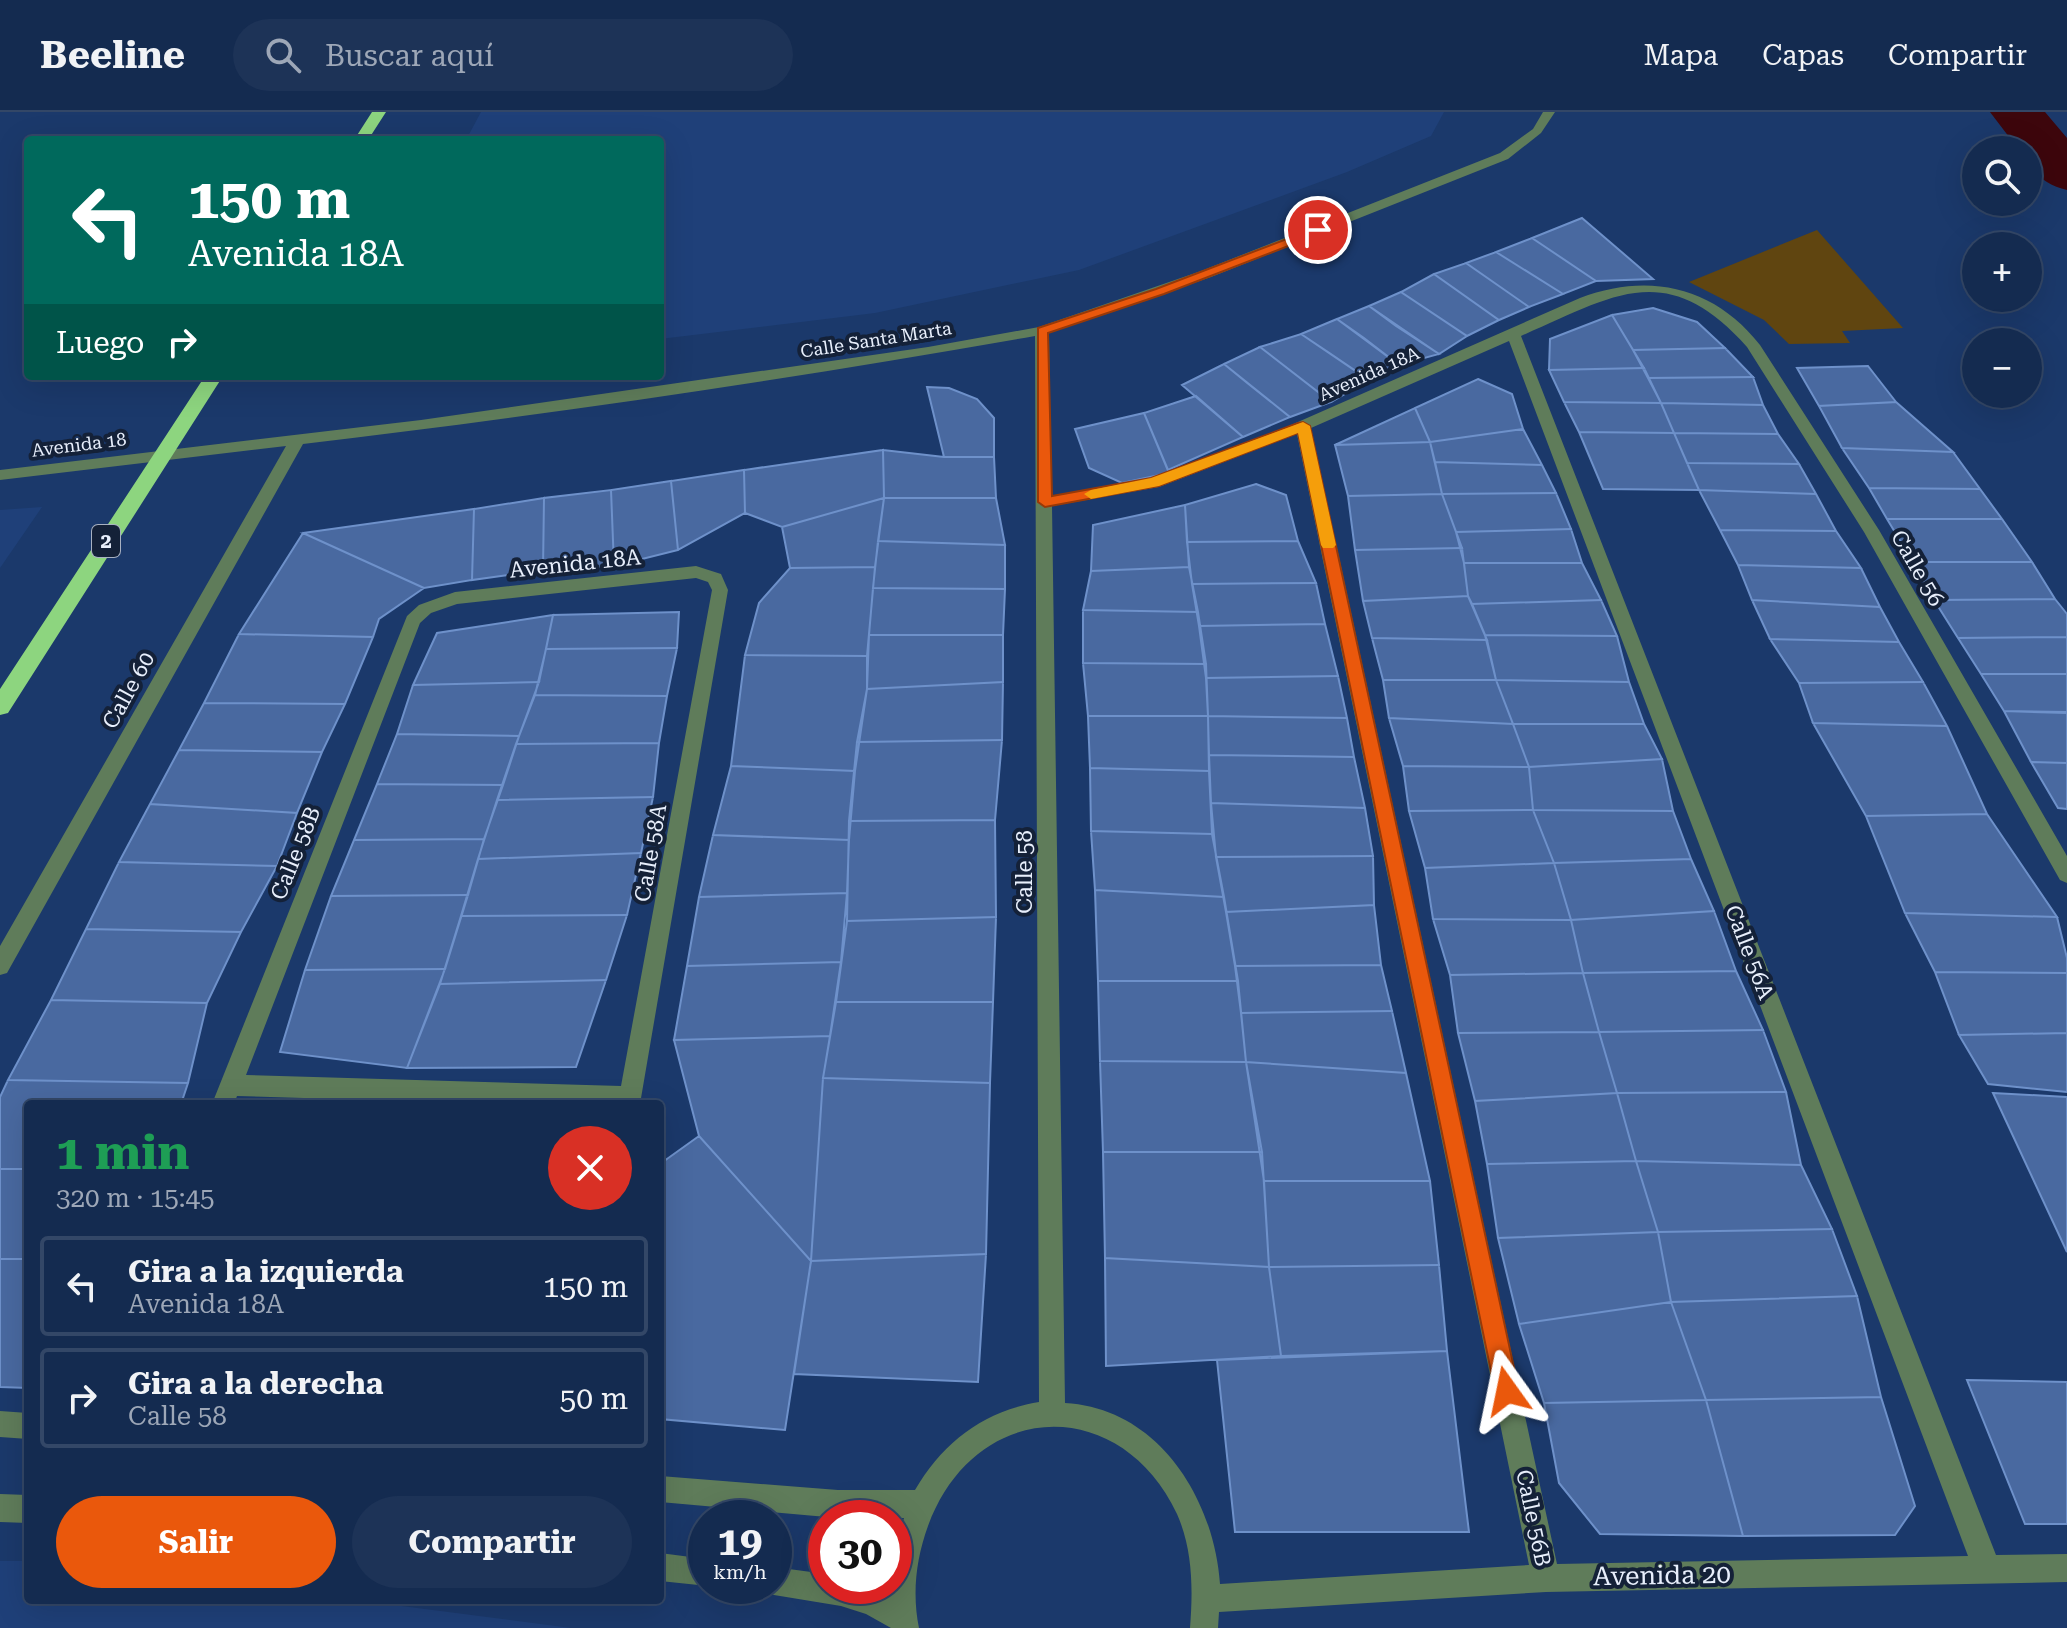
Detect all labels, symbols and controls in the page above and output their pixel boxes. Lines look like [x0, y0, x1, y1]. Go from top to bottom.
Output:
search box [233, 19, 793, 91]
text: Beeline [40, 33, 185, 77]
icon: search [261, 33, 305, 77]
text: Buscar aquí [325, 38, 494, 73]
text: Mapa [1643, 39, 1718, 72]
text: Capas [1762, 39, 1844, 72]
text: Compartir [1888, 39, 2027, 72]
map controls [1962, 136, 2042, 408]
button: search [1962, 136, 2042, 216]
text: 150 m [188, 166, 350, 232]
icon: left [56, 168, 160, 272]
pin [1284, 196, 1352, 264]
icon: arrive [1296, 208, 1340, 252]
button: + [1962, 232, 2042, 312]
text: Avenida 18A [188, 233, 404, 275]
street label: Calle Santa Marta [799, 317, 953, 362]
icon: right [160, 320, 204, 364]
text: Luego [56, 325, 144, 360]
button: − [1962, 328, 2042, 408]
street label: Avenida 18A [1315, 342, 1423, 405]
street label: Avenida 18 [30, 428, 128, 461]
road number: 2 [92, 525, 120, 557]
street label: Calle 56 [1886, 526, 1949, 611]
street label: Avenida 18A [508, 544, 643, 583]
street label: Calle 60 [97, 648, 160, 733]
street label: Calle 58A [630, 802, 672, 904]
street label: Calle 58B [265, 803, 325, 903]
street label: Calle 58 [1012, 830, 1037, 914]
street label: Calle 56A [1720, 902, 1779, 1003]
text: 1 min [56, 1125, 189, 1181]
button: close [548, 1126, 632, 1210]
text: 320 m · 15:45 [56, 1183, 215, 1213]
text: Gira a la izquierda [128, 1254, 404, 1289]
icon: left [60, 1264, 104, 1308]
text: 150 m [543, 1269, 628, 1304]
text: Avenida 18A [128, 1289, 284, 1319]
position arrow [1465, 1349, 1549, 1433]
text: Gira a la derecha [128, 1366, 383, 1401]
icon: right [60, 1376, 104, 1420]
text: 50 m [559, 1381, 628, 1416]
text: Calle 58 [128, 1401, 227, 1431]
street label: Calle 56B [1511, 1467, 1556, 1569]
button: Salir [56, 1496, 336, 1588]
button: Compartir [352, 1496, 632, 1588]
speed limit sign: 30 [808, 1500, 912, 1604]
text: 19 [718, 1518, 762, 1565]
street label: Avenida 20 [1593, 1559, 1731, 1591]
text: km/h [713, 1560, 767, 1584]

